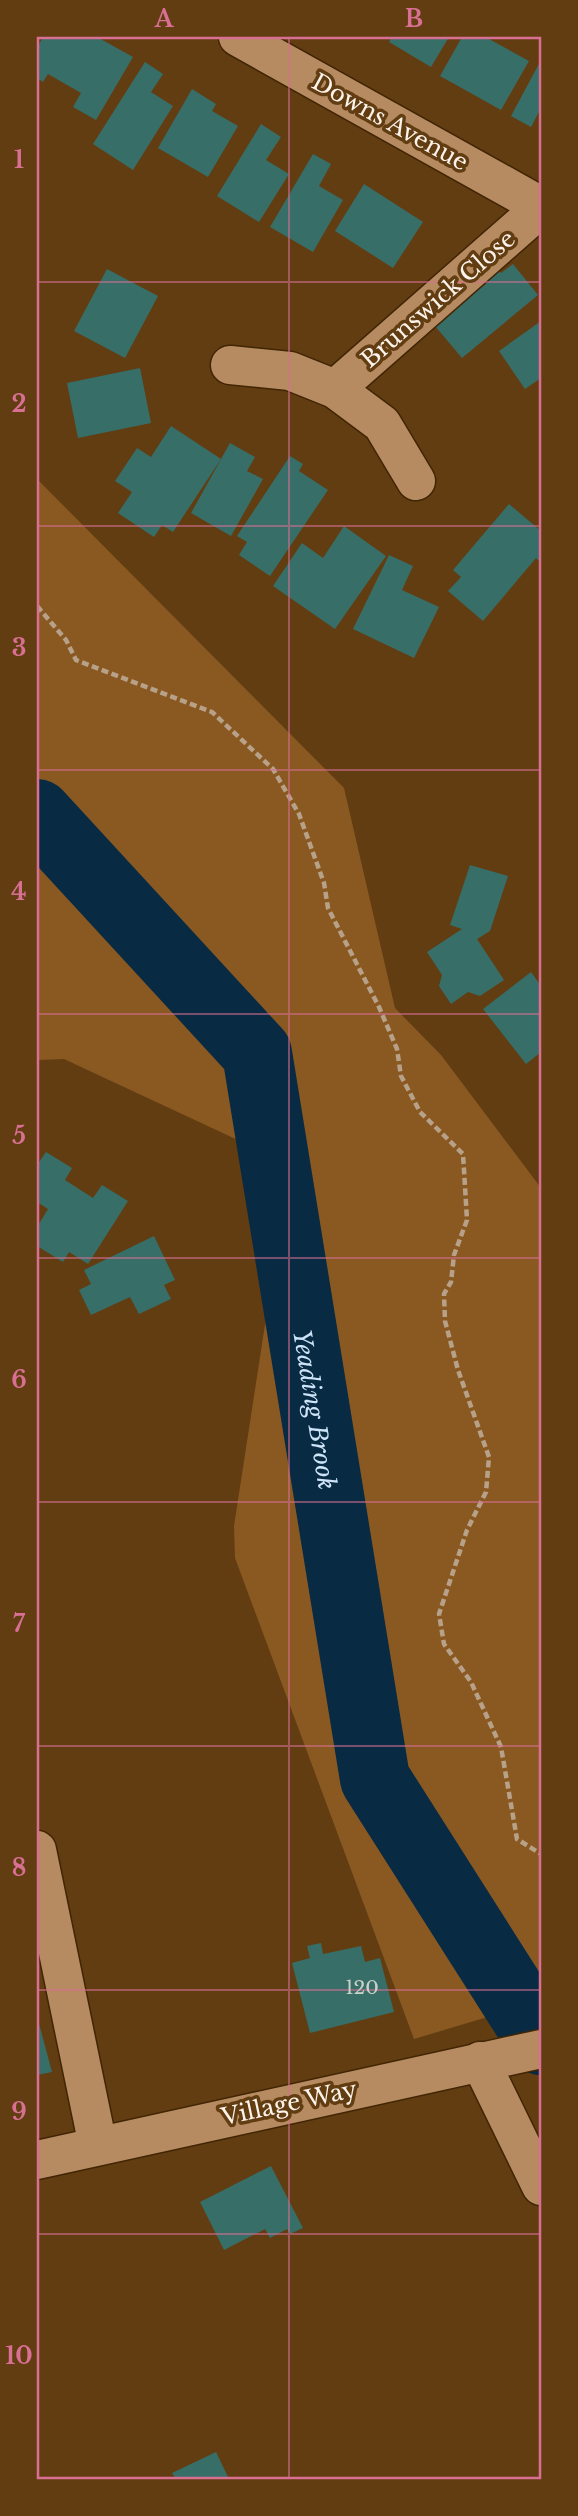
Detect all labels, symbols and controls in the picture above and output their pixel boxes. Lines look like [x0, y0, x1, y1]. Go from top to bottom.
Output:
text: A [154, 5, 175, 33]
text: B [405, 5, 423, 33]
street label: Downs Avenue [307, 68, 473, 176]
text: 1 [14, 146, 24, 174]
street label: Brunswick Close [355, 224, 521, 374]
text: 2 [12, 390, 26, 418]
text: 3 [12, 634, 26, 662]
text: 4 [11, 878, 27, 906]
text: 5 [12, 1122, 26, 1150]
water label: Yeading Brook [288, 1327, 342, 1492]
text: 6 [11, 1366, 27, 1394]
text: 7 [13, 1610, 26, 1638]
text: 8 [12, 1854, 26, 1882]
house number: 120 [345, 1976, 379, 1999]
street label: Village Way [218, 2075, 360, 2131]
text: 9 [11, 2098, 27, 2126]
text: 10 [5, 2342, 33, 2370]

